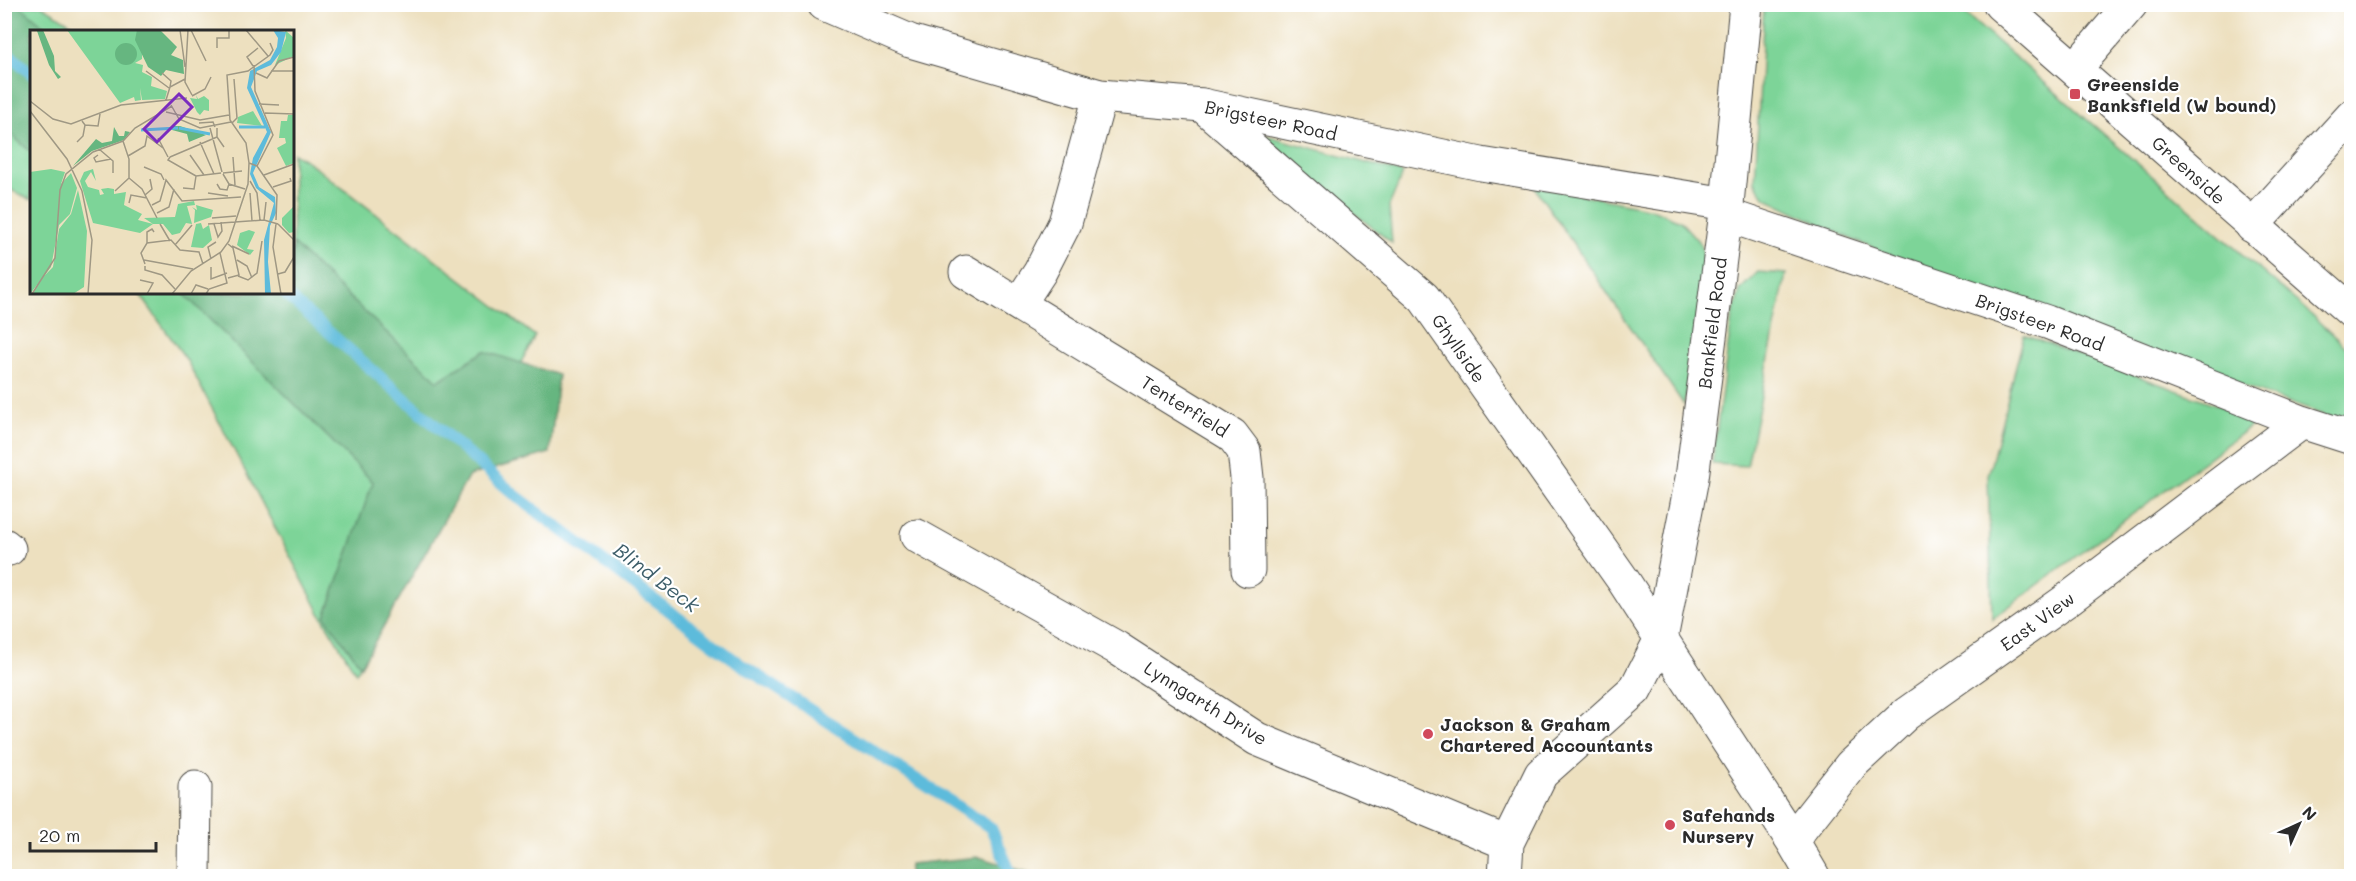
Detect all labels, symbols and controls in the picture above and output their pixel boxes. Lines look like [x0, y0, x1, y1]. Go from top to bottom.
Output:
inset map [30, 30, 294, 294]
place label: Greenside Banksfield (W bound) [2087, 72, 2276, 117]
marker: Greenside Banksfield (W bound) [2068, 87, 2082, 101]
street label: Brigsteer Road [1203, 94, 1339, 146]
street label: Greenside [2147, 130, 2231, 210]
street label: Bankfield Road [1692, 256, 1732, 390]
street label: Brigsteer Road [1973, 288, 2107, 356]
street label: Ghyllside [1427, 309, 1491, 387]
street label: Tenterfield [1137, 370, 1233, 442]
water label: Blind Beck [609, 536, 705, 618]
street label: East View [1995, 586, 2079, 656]
street label: Lynngarth Drive [1140, 655, 1272, 751]
place label: Jackson & Graham Chartered Accountants [1440, 712, 1653, 757]
marker: Jackson & Graham Chartered Accountants [1421, 727, 1435, 741]
north arrow [2269, 794, 2329, 854]
text: N [2298, 801, 2322, 825]
place label: Safehands Nursery [1682, 803, 1775, 848]
scale bar [30, 815, 156, 853]
marker: Safehands Nursery [1663, 818, 1677, 832]
text: 20 m [39, 823, 80, 847]

